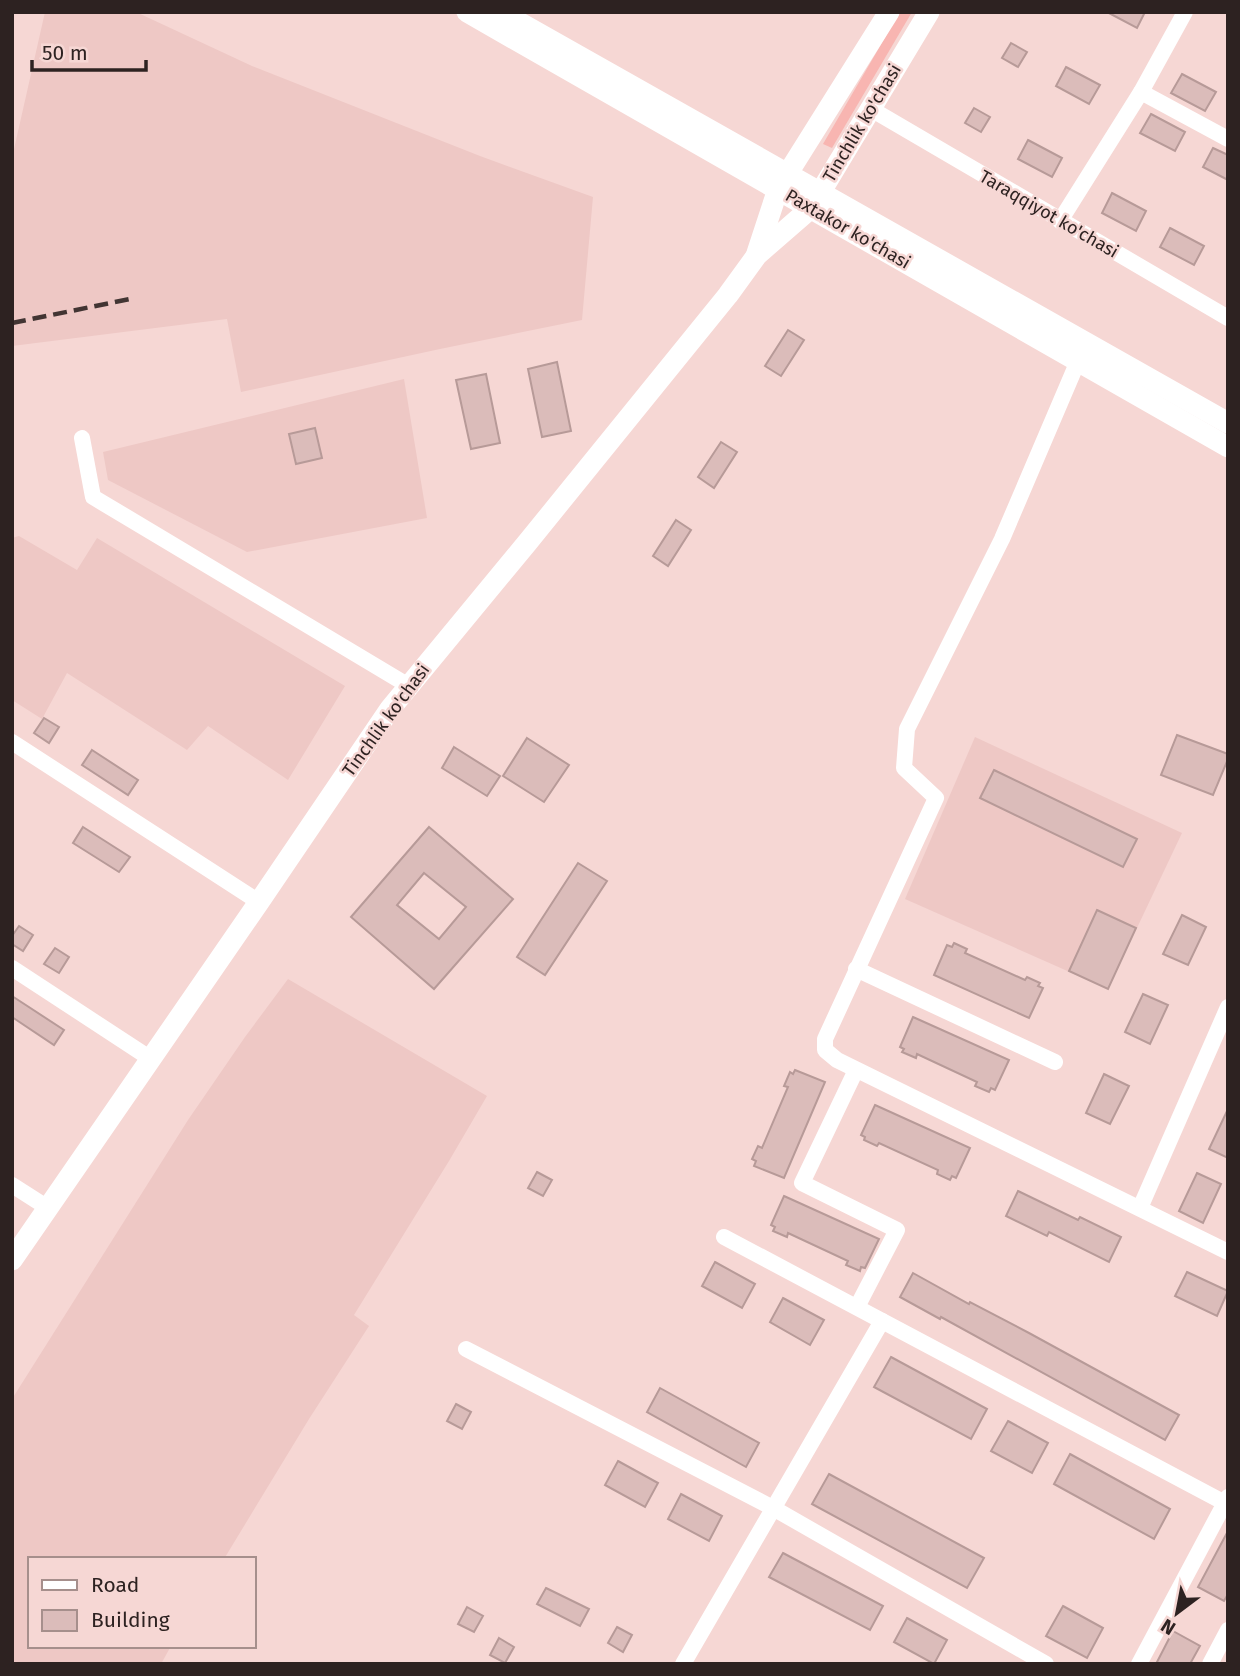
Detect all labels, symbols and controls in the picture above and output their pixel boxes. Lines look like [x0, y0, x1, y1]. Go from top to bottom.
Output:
scale bar [32, 28, 145, 72]
text: 50 m [42, 40, 88, 66]
street label: Tinchlik ko'chasi [818, 60, 906, 186]
street label: Taraqqiyot ko'chasi [976, 165, 1122, 263]
street label: Paxtakor ko'chasi [782, 184, 914, 274]
street label: Tinchlik ko'chasi [338, 659, 434, 781]
legend [28, 1557, 256, 1648]
text: Road [91, 1572, 139, 1598]
north arrow [1142, 1578, 1212, 1648]
text: Building [91, 1607, 170, 1633]
text: N [1157, 1614, 1180, 1640]

